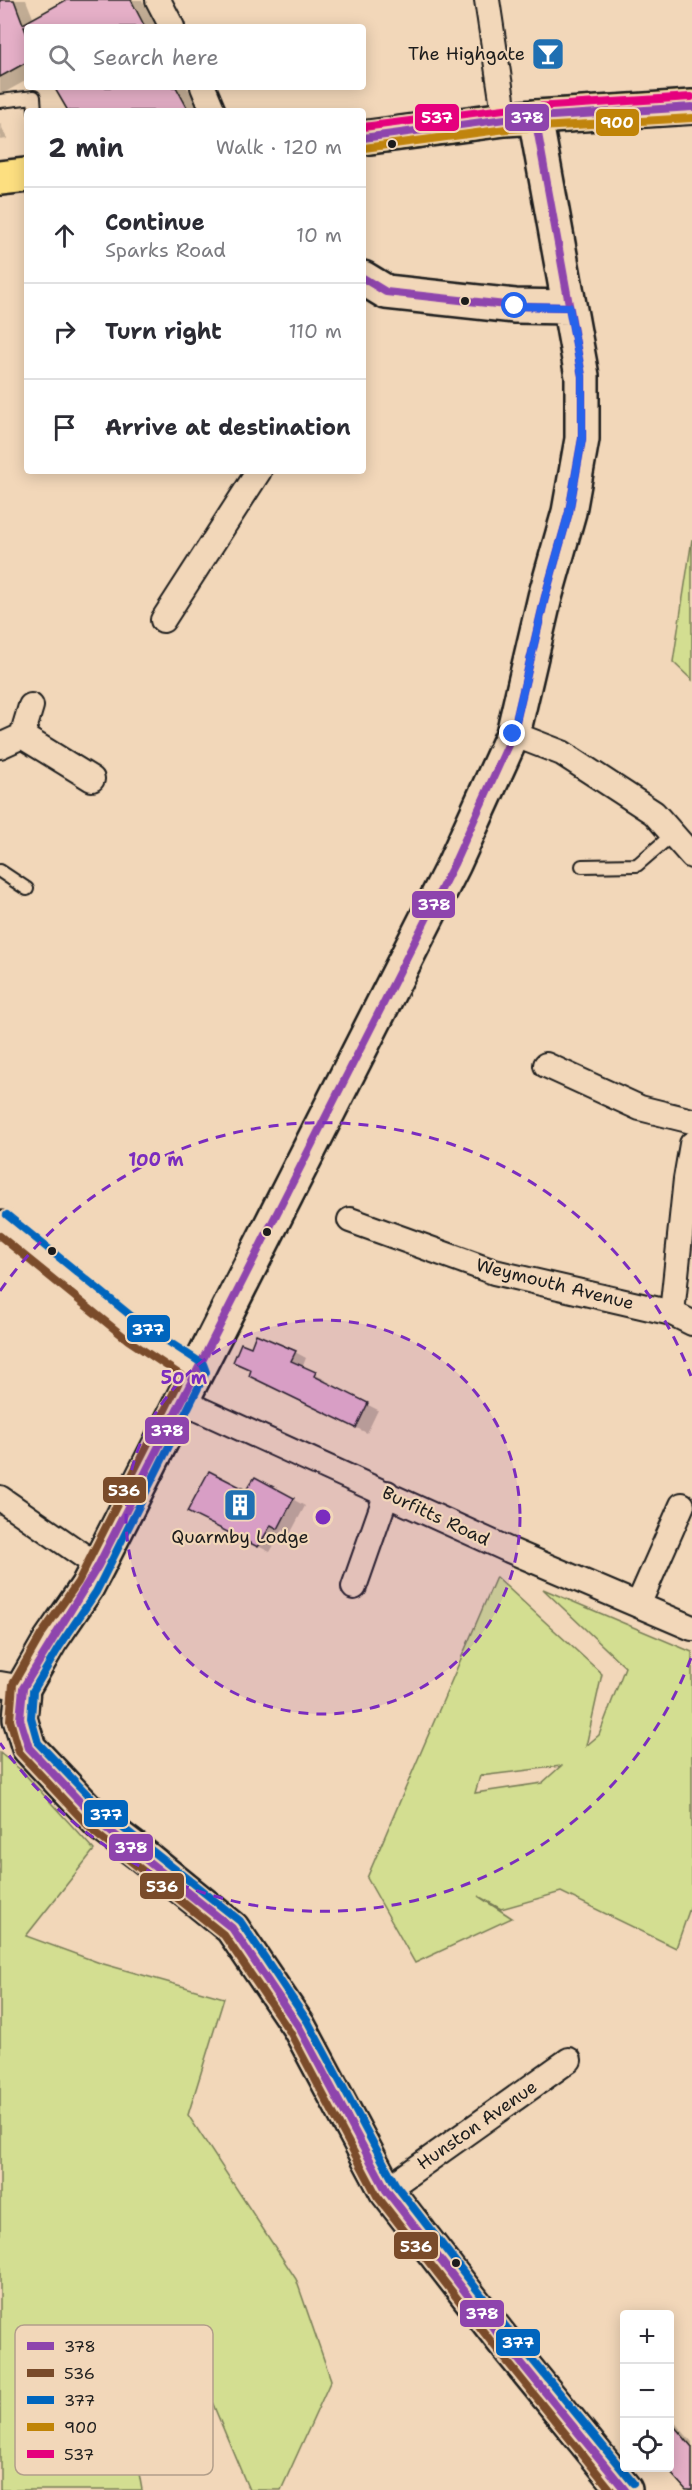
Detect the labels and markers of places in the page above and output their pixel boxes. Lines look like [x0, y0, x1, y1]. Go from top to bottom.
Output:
bar icon: The Highgate [530, 36, 566, 72]
place label: The Highgate [408, 42, 525, 66]
unlabelled marker [386, 138, 398, 150]
unlabelled marker [459, 295, 471, 307]
unlabelled marker [261, 1226, 273, 1238]
unlabelled marker [46, 1245, 58, 1257]
building icon: Quarmby Lodge [222, 1487, 258, 1523]
centre of rings [313, 1507, 333, 1527]
place label: Quarmby Lodge [171, 1525, 309, 1549]
unlabelled marker [450, 2257, 462, 2269]

